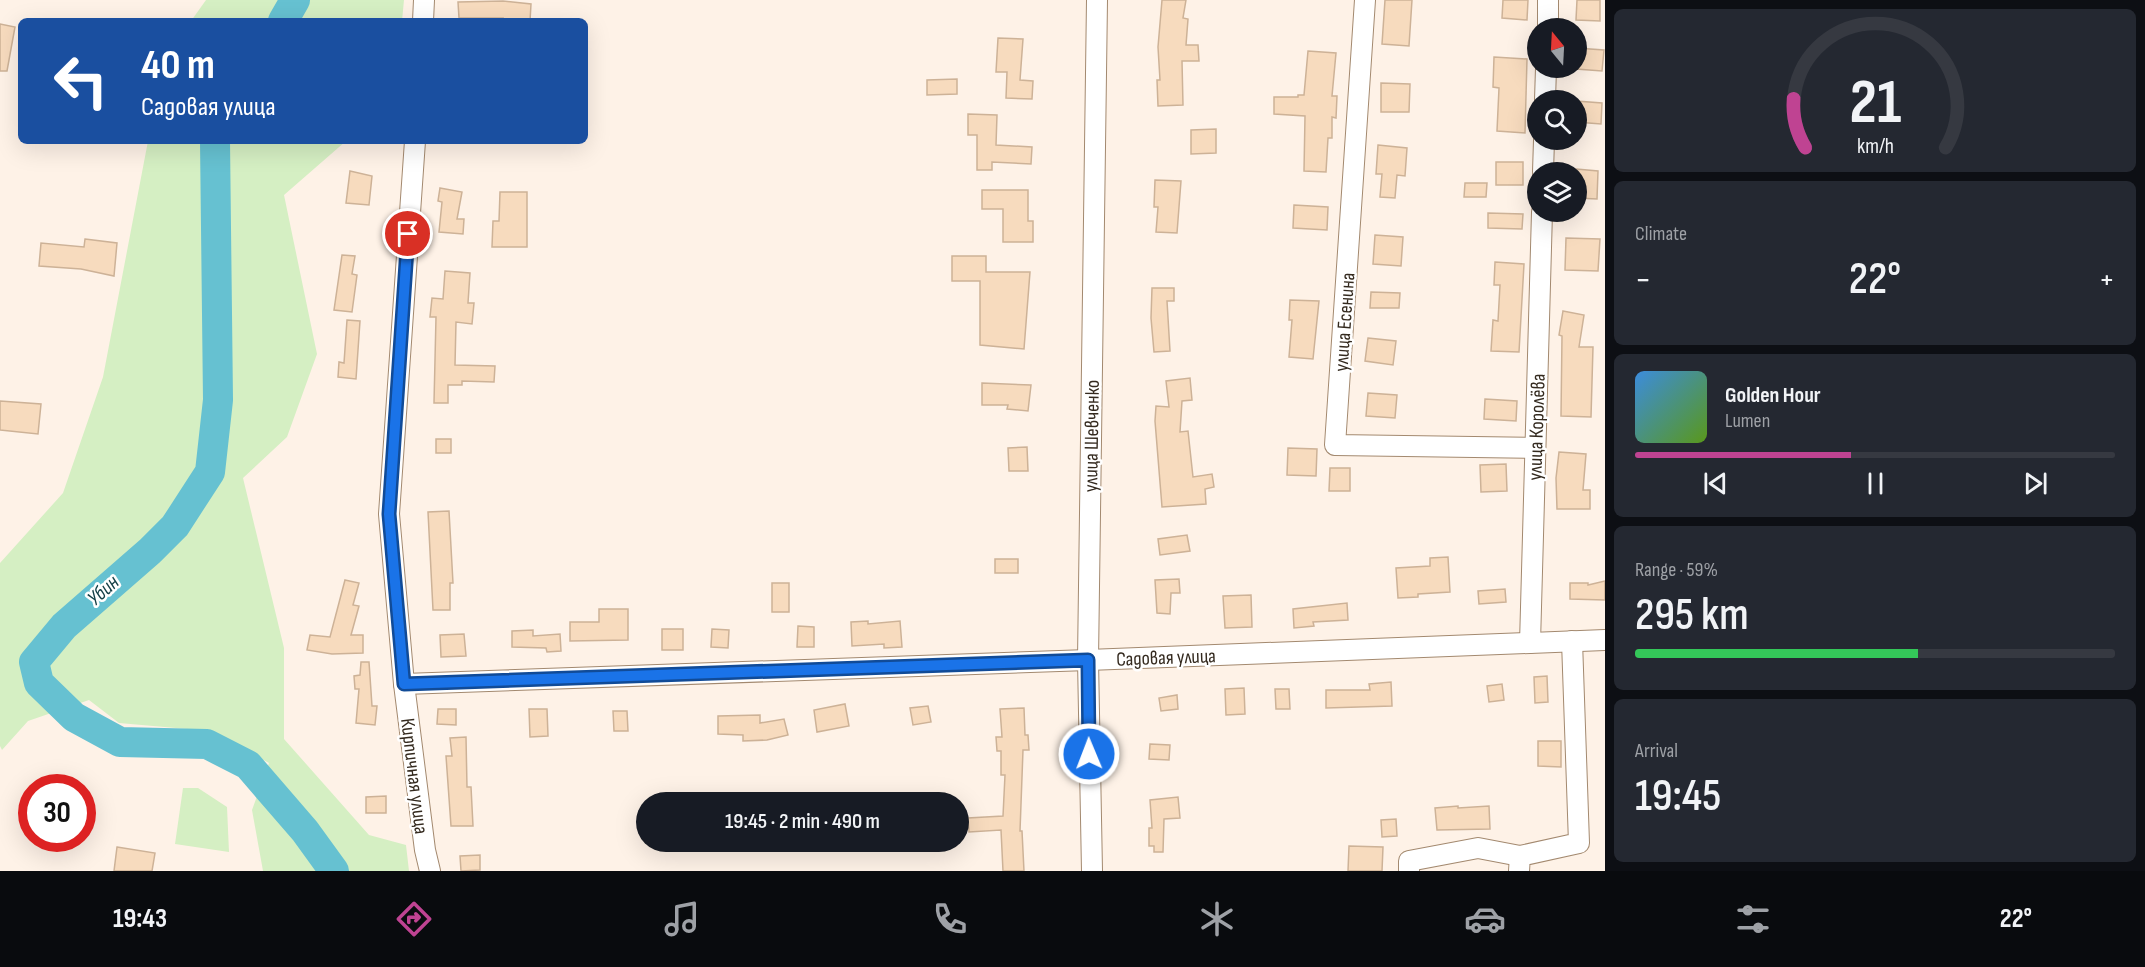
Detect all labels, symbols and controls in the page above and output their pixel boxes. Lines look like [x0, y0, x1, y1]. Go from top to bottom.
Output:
north arrow [1527, 18, 1587, 78]
map controls [1527, 18, 1587, 222]
text: 40 m [141, 40, 215, 91]
icon: left [42, 42, 120, 120]
text: 21 [1849, 66, 1901, 141]
button: search [1527, 90, 1587, 150]
text: Садовая улица [141, 91, 276, 123]
text: km/h [1856, 134, 1894, 159]
button: layers [1527, 162, 1587, 222]
pin [382, 208, 433, 259]
icon: arrive [391, 217, 424, 250]
text: Climate [1635, 222, 1687, 246]
text: 22° [1849, 252, 1901, 307]
text: − [1635, 260, 1651, 300]
text: + [2099, 260, 2115, 300]
street label: улица Есенина [1330, 272, 1360, 372]
street label: улица Королёва [1523, 373, 1551, 481]
street label: улица Шевченко [1079, 380, 1105, 492]
text: Golden Hour [1725, 382, 1821, 409]
text: Lumen [1725, 409, 1770, 433]
icon: previous [1699, 467, 1732, 500]
icon: pause [1859, 467, 1892, 500]
icon: next [2019, 467, 2052, 500]
text: Range · 59% [1635, 558, 1718, 582]
water label: Убин [82, 570, 125, 611]
text: 295 km [1635, 588, 1749, 643]
street label: Садовая улица [1116, 644, 1216, 672]
street label: Кирпичная улица [395, 717, 433, 835]
position arrow [1057, 722, 1121, 786]
text: Arrival [1635, 739, 1678, 763]
text: 19:45 [1635, 769, 1721, 824]
speed limit sign: 30 [18, 774, 96, 852]
text: 19:45 · 2 min · 490 m [725, 808, 880, 835]
icon: directions [393, 898, 435, 940]
icon: music [661, 898, 703, 940]
icon: phone [929, 898, 971, 940]
icon: climate [1196, 898, 1238, 940]
icon: car [1464, 898, 1506, 940]
icon: filters [1732, 898, 1774, 940]
text: 19:43 [113, 903, 167, 935]
text: 22° [2000, 903, 2032, 935]

